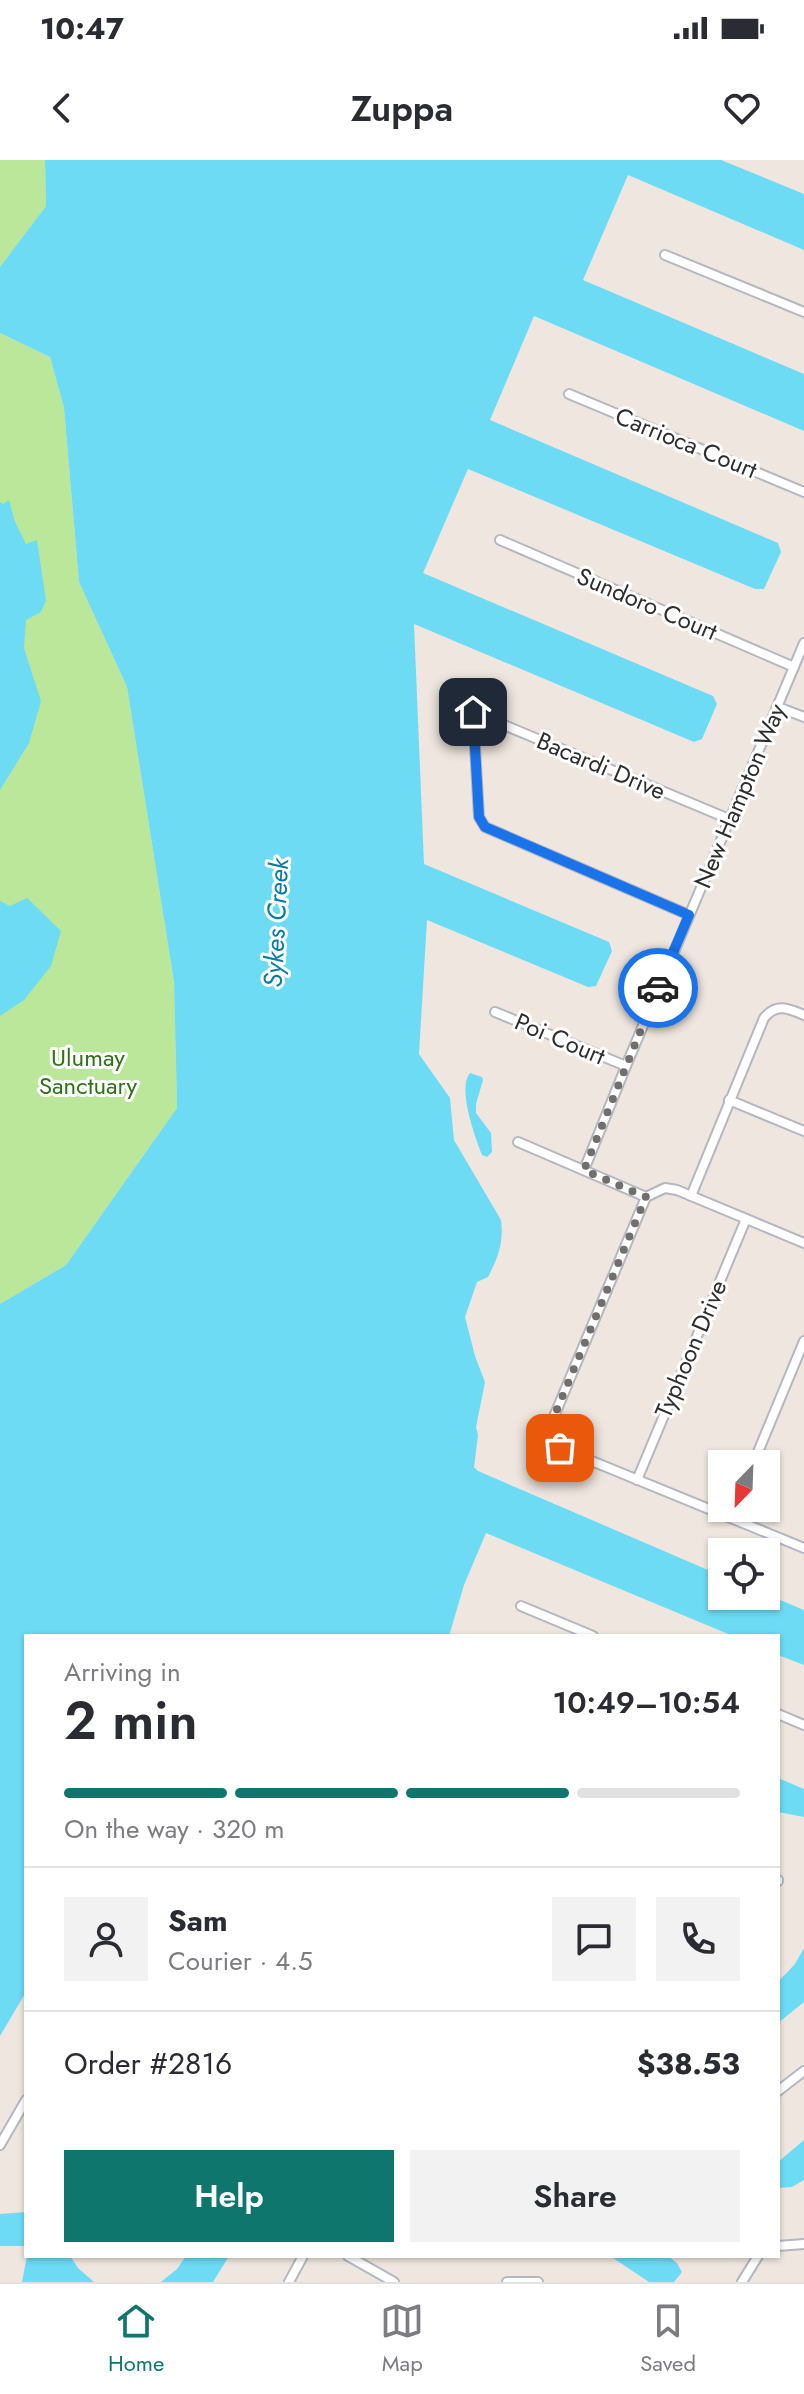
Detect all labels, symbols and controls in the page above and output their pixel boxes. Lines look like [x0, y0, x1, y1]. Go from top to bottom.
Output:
text: 10:47 [40, 7, 124, 50]
text: Zuppa [351, 82, 453, 134]
icon: back [40, 86, 84, 130]
icon: heart [720, 86, 764, 130]
street label: Carrioca Court [610, 398, 763, 487]
street label: Sundoro Court [572, 558, 723, 649]
pin [439, 678, 507, 746]
icon: home [451, 690, 495, 734]
street label: New Hampton Way [685, 698, 794, 893]
street label: Bacardi Drive [531, 723, 671, 808]
water label: Sykes Creek [254, 856, 298, 989]
courier [618, 948, 698, 1028]
icon: car [636, 966, 680, 1010]
street label: Poi Court [510, 1004, 611, 1073]
park label: Ulumay Sanctuary [39, 1040, 138, 1103]
street label: Typhoon Drive [646, 1274, 735, 1423]
pin [526, 1414, 594, 1482]
icon: bag [538, 1426, 582, 1470]
north arrow [708, 1450, 780, 1522]
map controls [708, 1450, 780, 1610]
button: locate [708, 1538, 780, 1610]
text: Arriving in [64, 1653, 181, 1691]
text: 10:49–10:54 [552, 1681, 740, 1724]
text: 2 min [64, 1683, 197, 1759]
text: On the way · 320 m [64, 1810, 285, 1848]
button: person [64, 1897, 148, 1981]
button: chat [552, 1897, 636, 1981]
button: phone [656, 1897, 740, 1981]
text: Sam [168, 1899, 228, 1942]
text: Courier · 4.5 [168, 1942, 313, 1980]
text: Order #2816 [64, 2042, 232, 2085]
text: $38.53 [637, 2042, 740, 2085]
button: Help [64, 2150, 394, 2242]
button: Share [410, 2150, 740, 2242]
tab: Home [108, 2299, 164, 2379]
tab: Map [380, 2299, 424, 2379]
tab: Saved [640, 2299, 696, 2379]

